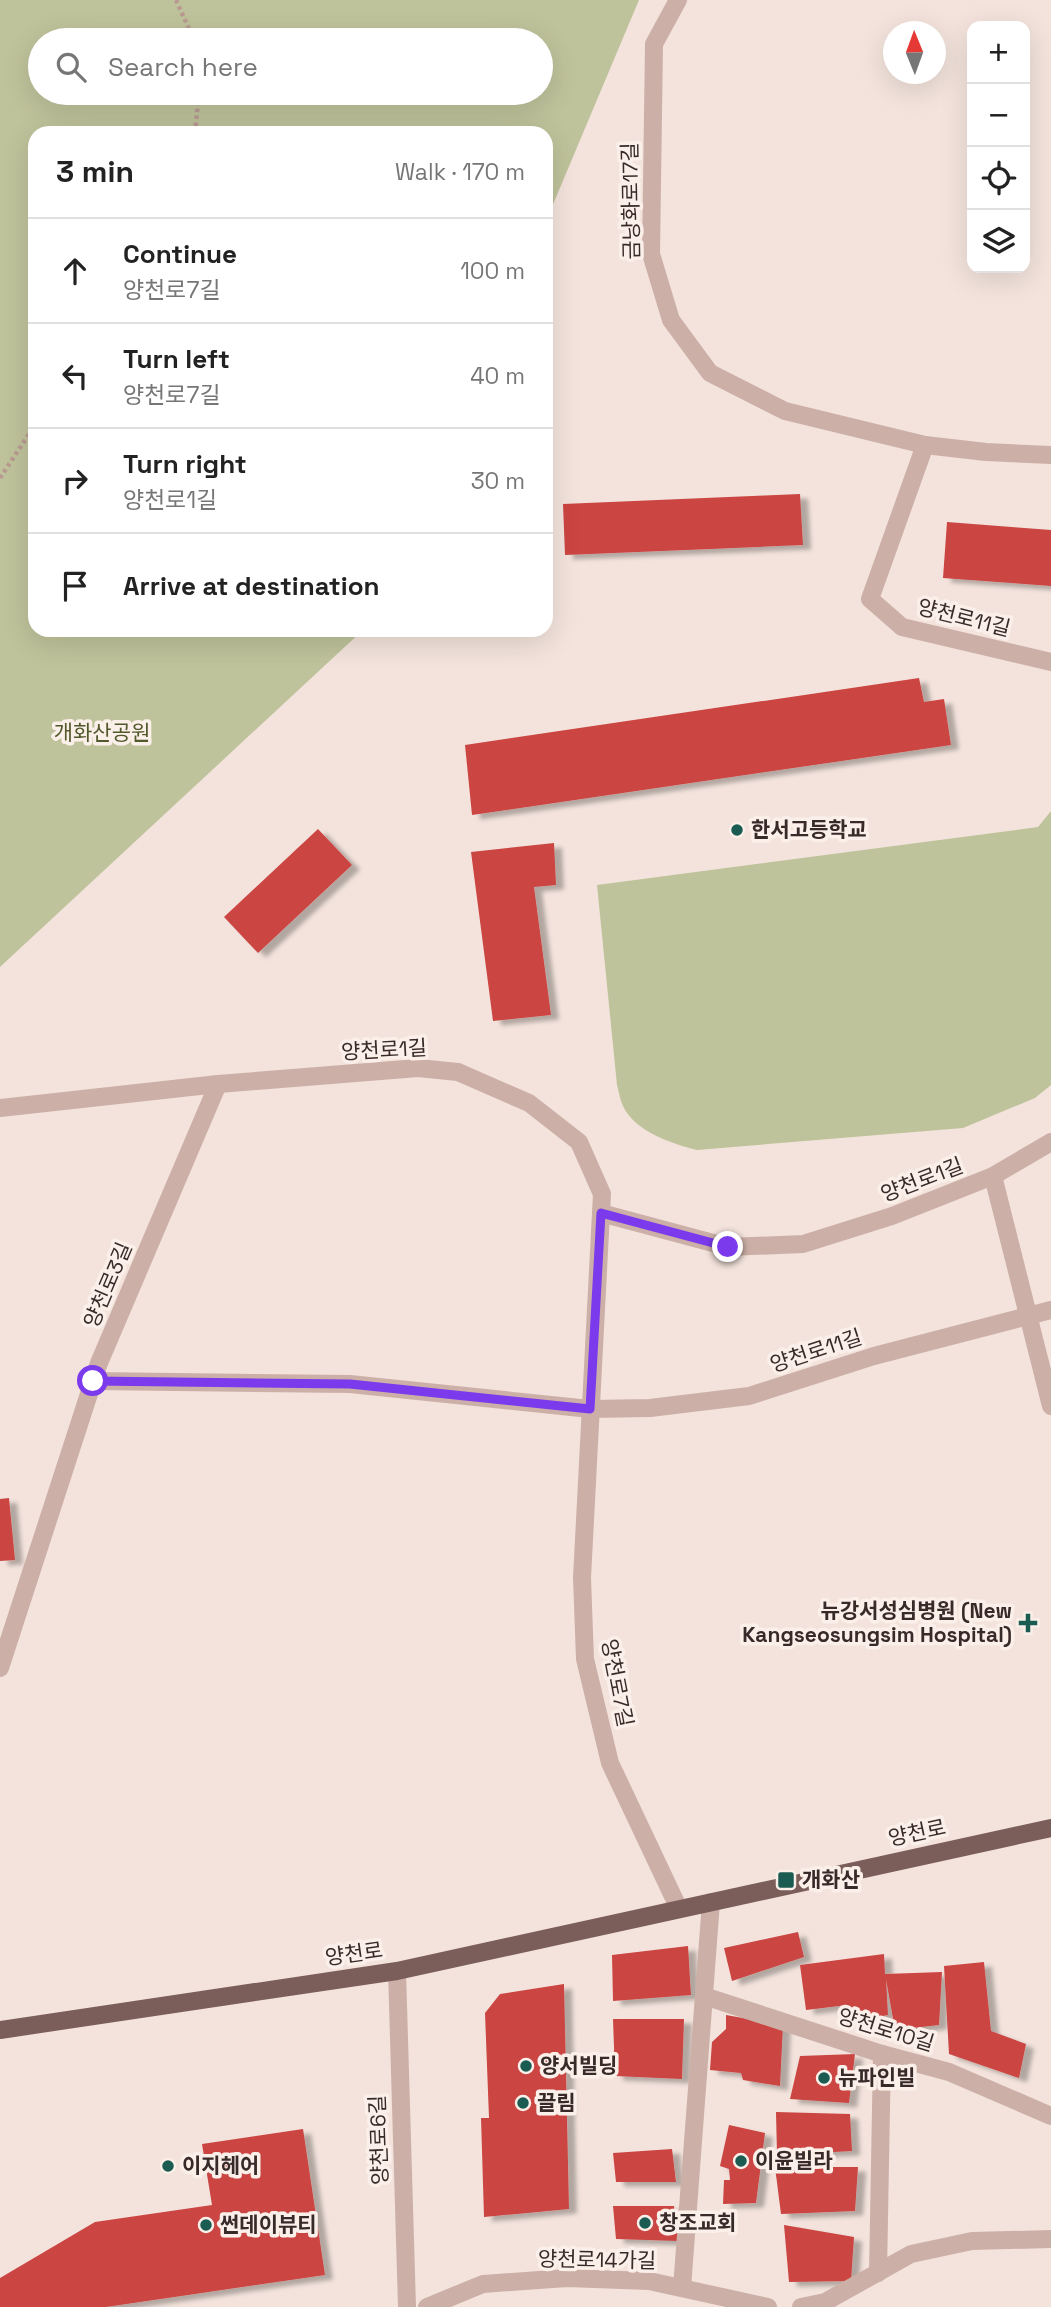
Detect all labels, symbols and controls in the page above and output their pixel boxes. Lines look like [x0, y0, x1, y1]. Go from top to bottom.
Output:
north arrow [883, 21, 946, 84]
map controls [967, 21, 1030, 273]
button: + [967, 21, 1030, 84]
search box [28, 28, 553, 105]
icon: search [52, 48, 90, 86]
text: Search here [108, 50, 258, 84]
button: − [967, 84, 1030, 147]
street label: 금낭화로17길 [616, 142, 645, 260]
button: locate [967, 147, 1030, 210]
text: 3 min [56, 152, 134, 191]
text: Walk · 170 m [395, 157, 525, 187]
button: layers [967, 210, 1030, 273]
text: Continue [123, 237, 237, 271]
icon: ahead [56, 252, 94, 290]
text: 100 m [460, 256, 525, 286]
text: 양천로7길 [123, 275, 221, 305]
text: Turn left [123, 342, 230, 376]
icon: left [56, 357, 94, 395]
text: 40 m [470, 361, 525, 391]
text: 양천로7길 [123, 380, 221, 410]
text: Turn right [123, 447, 247, 481]
icon: right [56, 462, 94, 500]
text: 30 m [471, 466, 525, 496]
text: 양천로1길 [123, 485, 217, 515]
icon: arrive [56, 567, 94, 605]
text: Arrive at destination [123, 569, 380, 603]
street label: 양천로11길 [915, 593, 1013, 642]
park label: 개화산공원 [54, 719, 150, 746]
place label: 한서고등학교 [751, 816, 867, 843]
marker: 한서고등학교 [729, 822, 745, 838]
street label: 양천로1길 [340, 1034, 428, 1065]
street label: 양천로1길 [877, 1152, 967, 1208]
route end [712, 1231, 743, 1262]
street label: 양천로3길 [78, 1238, 138, 1331]
street label: 양천로11길 [767, 1323, 865, 1378]
route start [77, 1365, 108, 1396]
place label: 뉴강서성심병원 (New Kangseosungsim Hospital) [742, 1597, 1012, 1648]
marker: 뉴강서성심병원 (New Kangseosungsim Hospital) [1018, 1613, 1038, 1633]
street label: 양천로7길 [596, 1637, 639, 1729]
street label: 양천로 [886, 1813, 948, 1852]
place label: 개화산 [802, 1866, 860, 1893]
marker: 개화산 [776, 1870, 796, 1890]
street label: 양천로 [323, 1936, 385, 1971]
street label: 양천로10길 [835, 2002, 938, 2057]
place label: 양서빌딩 [540, 2052, 617, 2079]
marker: 양서빌딩 [518, 2058, 534, 2074]
place label: 뉴파인빌 [838, 2064, 915, 2091]
marker: 뉴파인빌 [816, 2070, 832, 2086]
place label: 끌림 [537, 2089, 576, 2116]
street label: 양천로6길 [363, 2095, 394, 2186]
marker: 끌림 [515, 2095, 531, 2111]
place label: 이윤빌라 [755, 2147, 833, 2174]
place label: 이지헤어 [182, 2152, 259, 2179]
marker: 이윤빌라 [733, 2153, 749, 2169]
marker: 이지헤어 [160, 2158, 176, 2174]
place label: 창조교회 [659, 2209, 736, 2236]
place label: 썬데이뷰티 [220, 2211, 317, 2238]
marker: 창조교회 [637, 2215, 653, 2231]
marker: 썬데이뷰티 [198, 2217, 214, 2233]
street label: 양천로14가길 [538, 2245, 656, 2274]

